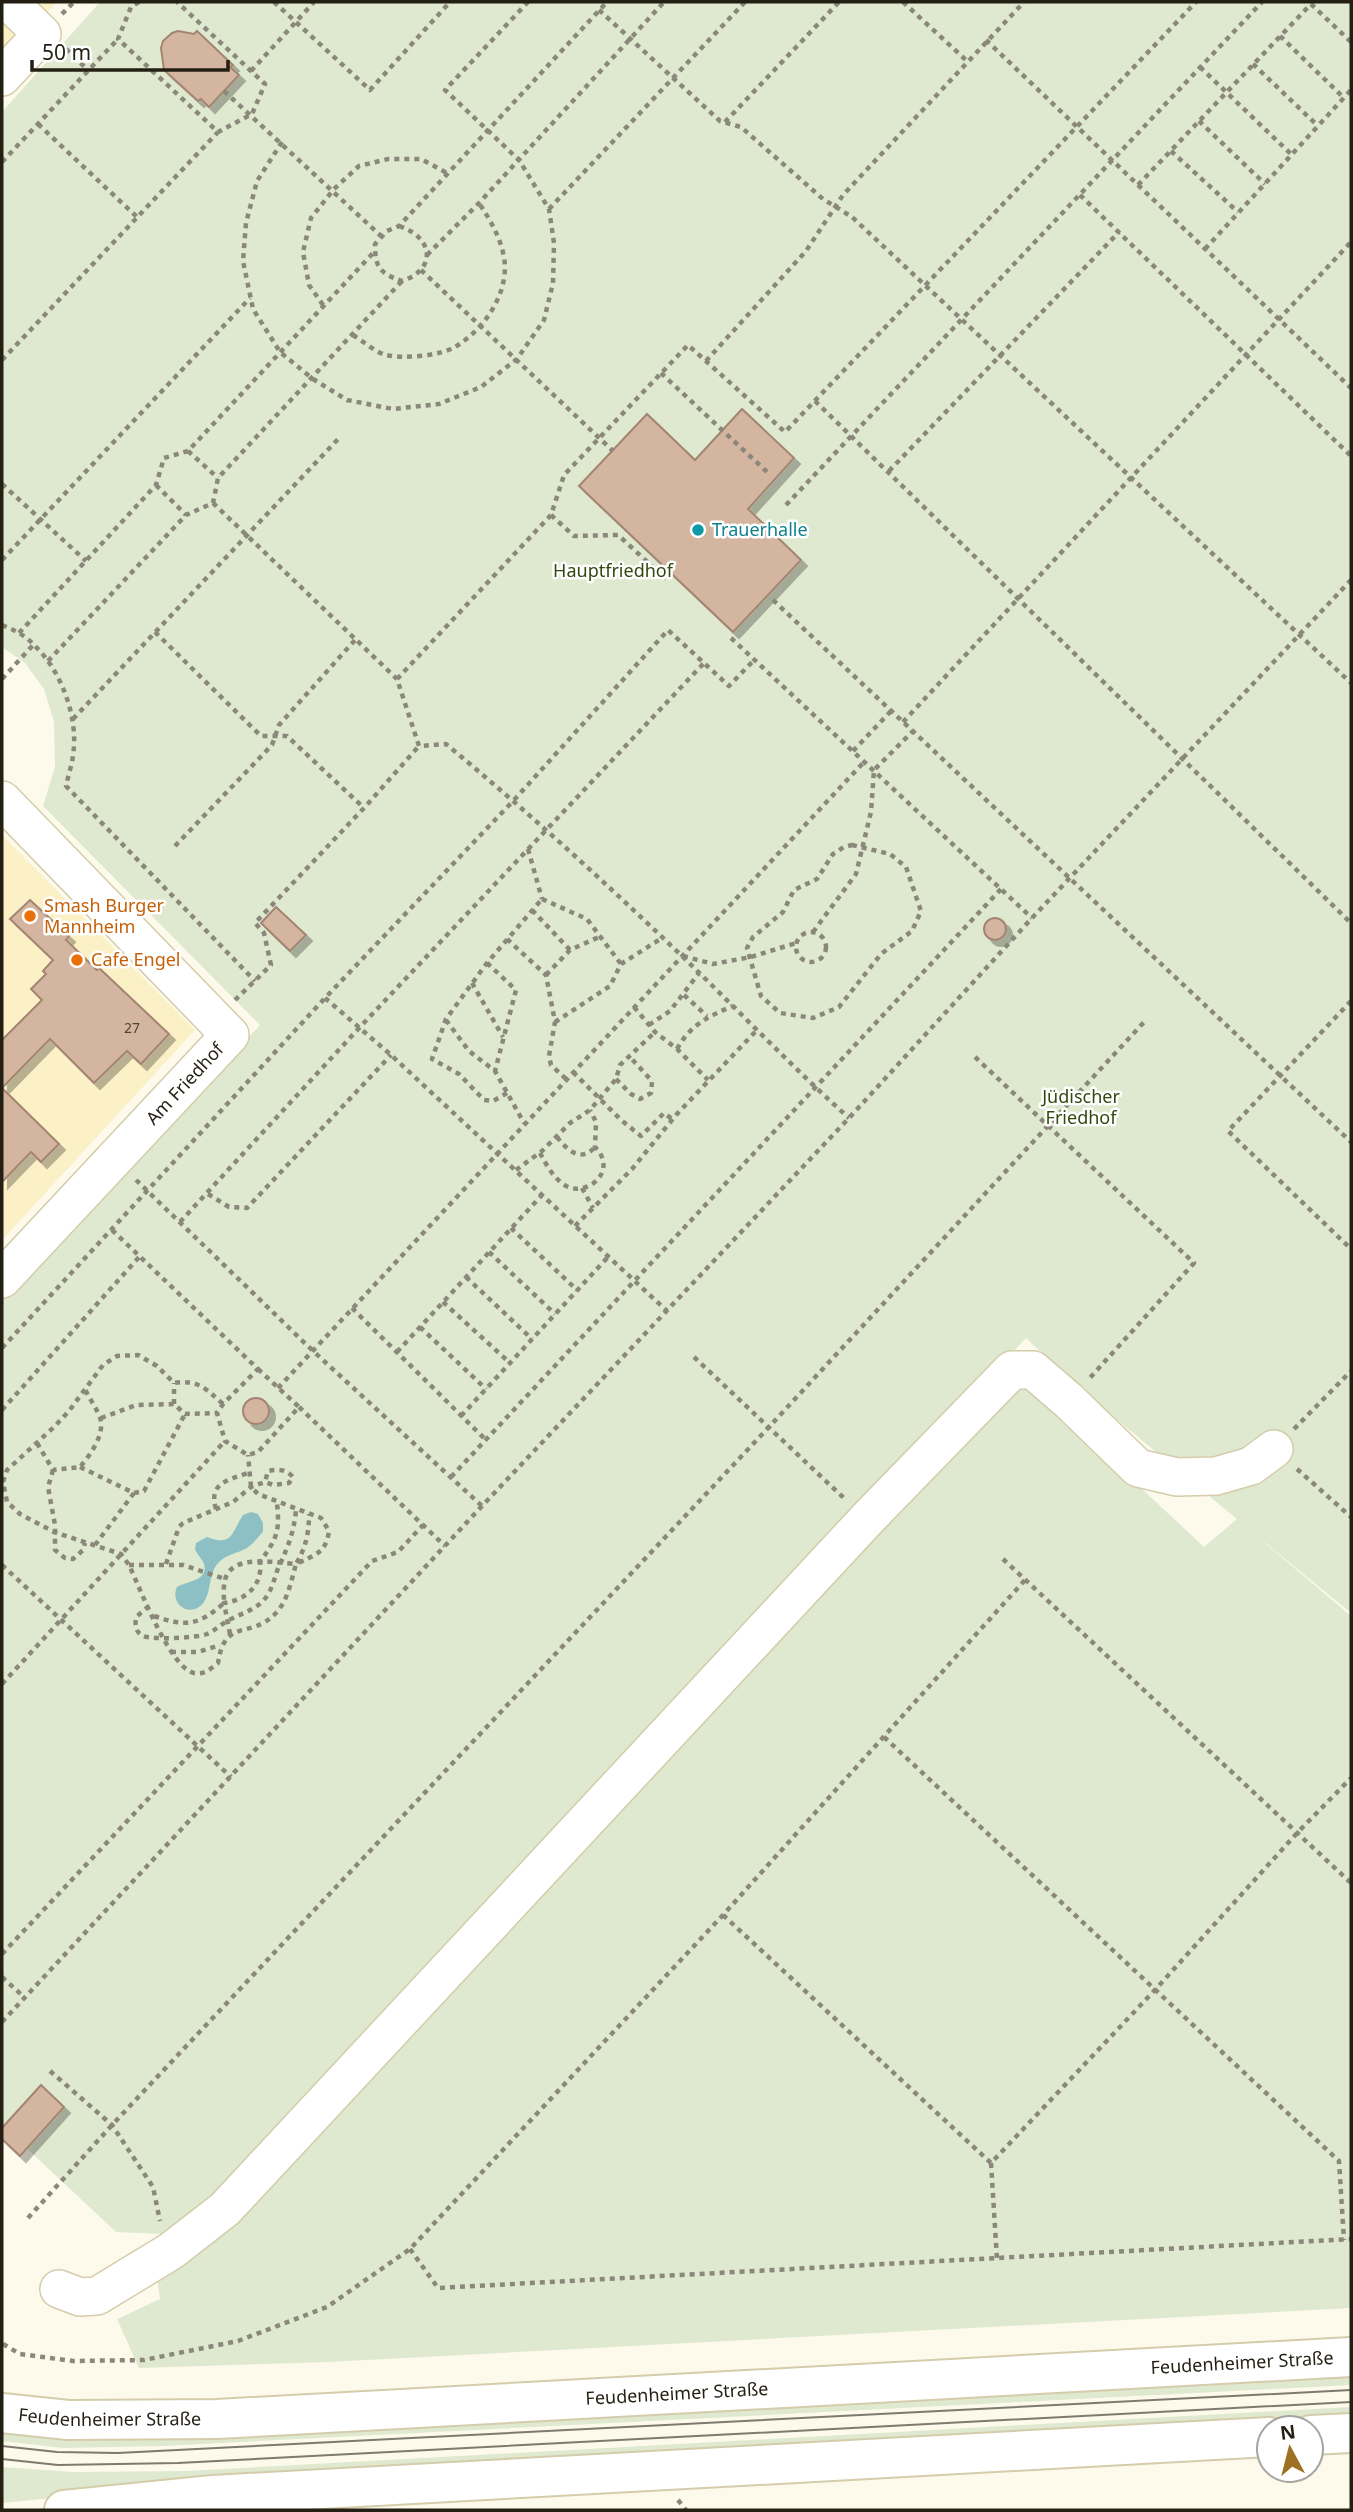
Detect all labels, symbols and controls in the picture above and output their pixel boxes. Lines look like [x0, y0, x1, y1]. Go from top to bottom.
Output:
scale bar [32, 28, 228, 72]
text: 50 m [42, 38, 91, 66]
place label: Trauerhalle [712, 517, 808, 541]
marker: Trauerhalle [690, 522, 706, 538]
park label: Hauptfriedhof [553, 558, 674, 582]
place label: Smash Burger Mannheim [44, 893, 165, 938]
marker: Smash Burger Mannheim [22, 908, 38, 924]
place label: Cafe Engel [91, 947, 181, 971]
marker: Cafe Engel [69, 952, 85, 968]
house number: 27 [124, 1018, 140, 1037]
street label: Am Friedhof [140, 1037, 229, 1129]
park label: Jüdischer Friedhof [1040, 1084, 1120, 1129]
street label: Feudenheimer Straße [1150, 2345, 1334, 2379]
street label: Feudenheimer Straße [585, 2376, 769, 2410]
street label: Feudenheimer Straße [17, 2402, 201, 2431]
north arrow [1255, 2414, 1325, 2484]
text: N [1279, 2418, 1297, 2446]

